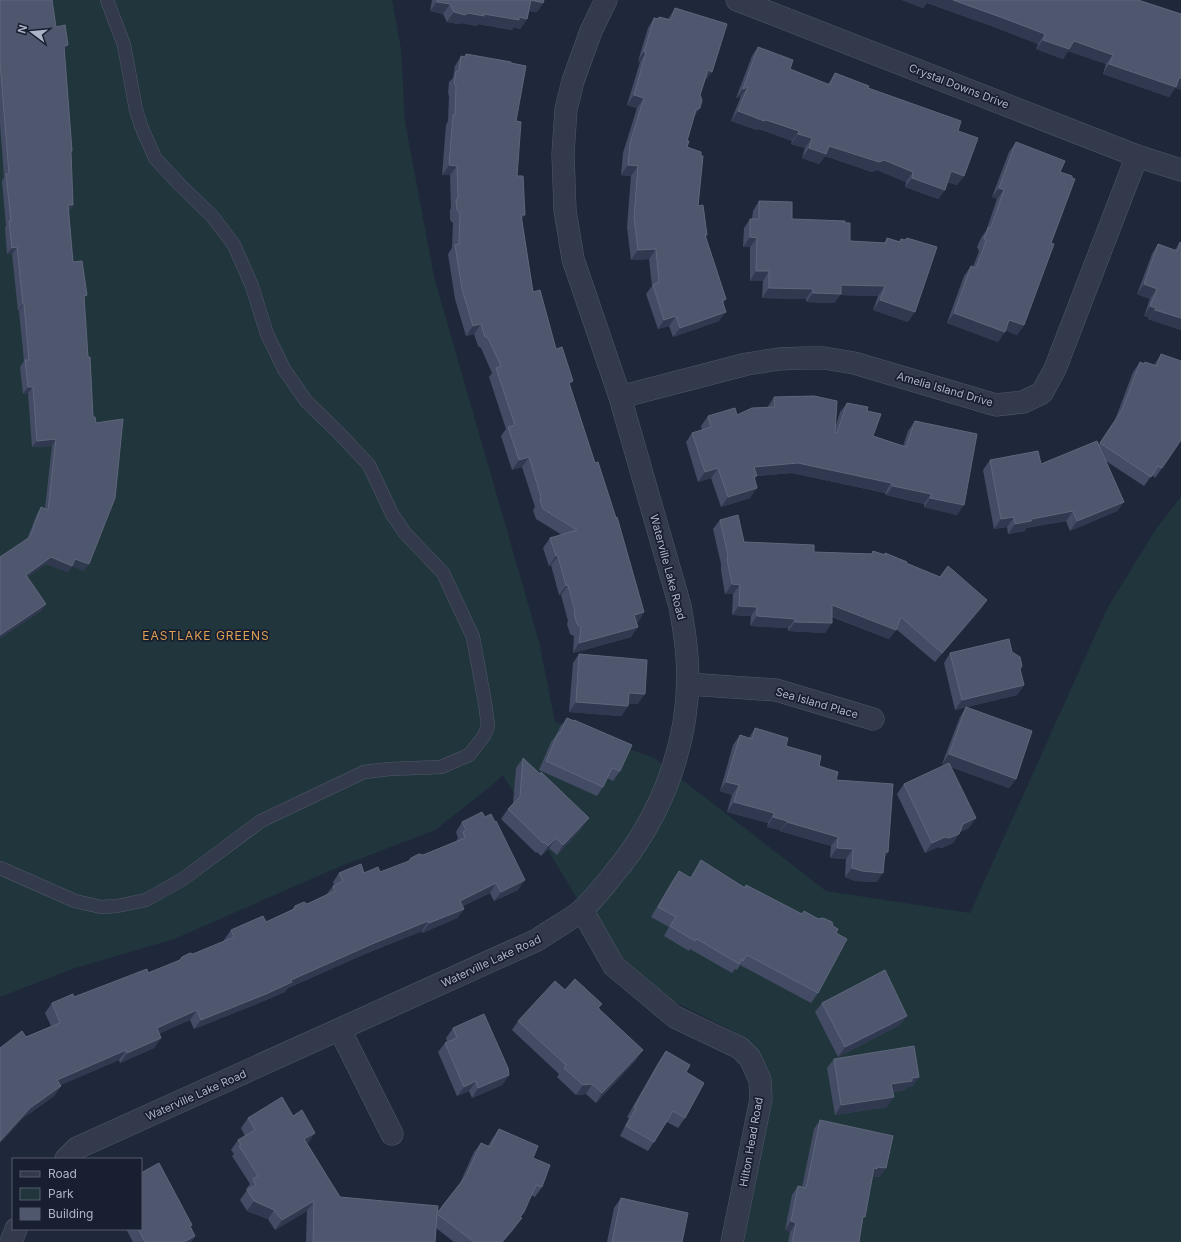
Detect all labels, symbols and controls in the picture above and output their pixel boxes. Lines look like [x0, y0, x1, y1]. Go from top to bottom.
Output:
north arrow [12, 12, 52, 52]
text: N [15, 23, 30, 35]
street label: Crystal Downs Drive [907, 60, 1011, 112]
street label: Amelia Island Drive [895, 369, 995, 409]
street label: Waterville Lake Road [647, 513, 689, 621]
district label: EASTLAKE GREENS [142, 628, 270, 643]
street label: Sea Island Place [774, 685, 860, 721]
street label: Waterville Lake Road [439, 932, 543, 990]
street label: Waterville Lake Road [144, 1067, 248, 1123]
street label: Hilton Head Road [736, 1096, 766, 1188]
legend [12, 1158, 142, 1230]
text: Road [48, 1166, 77, 1181]
text: Park [48, 1186, 74, 1201]
text: Building [48, 1206, 93, 1221]

